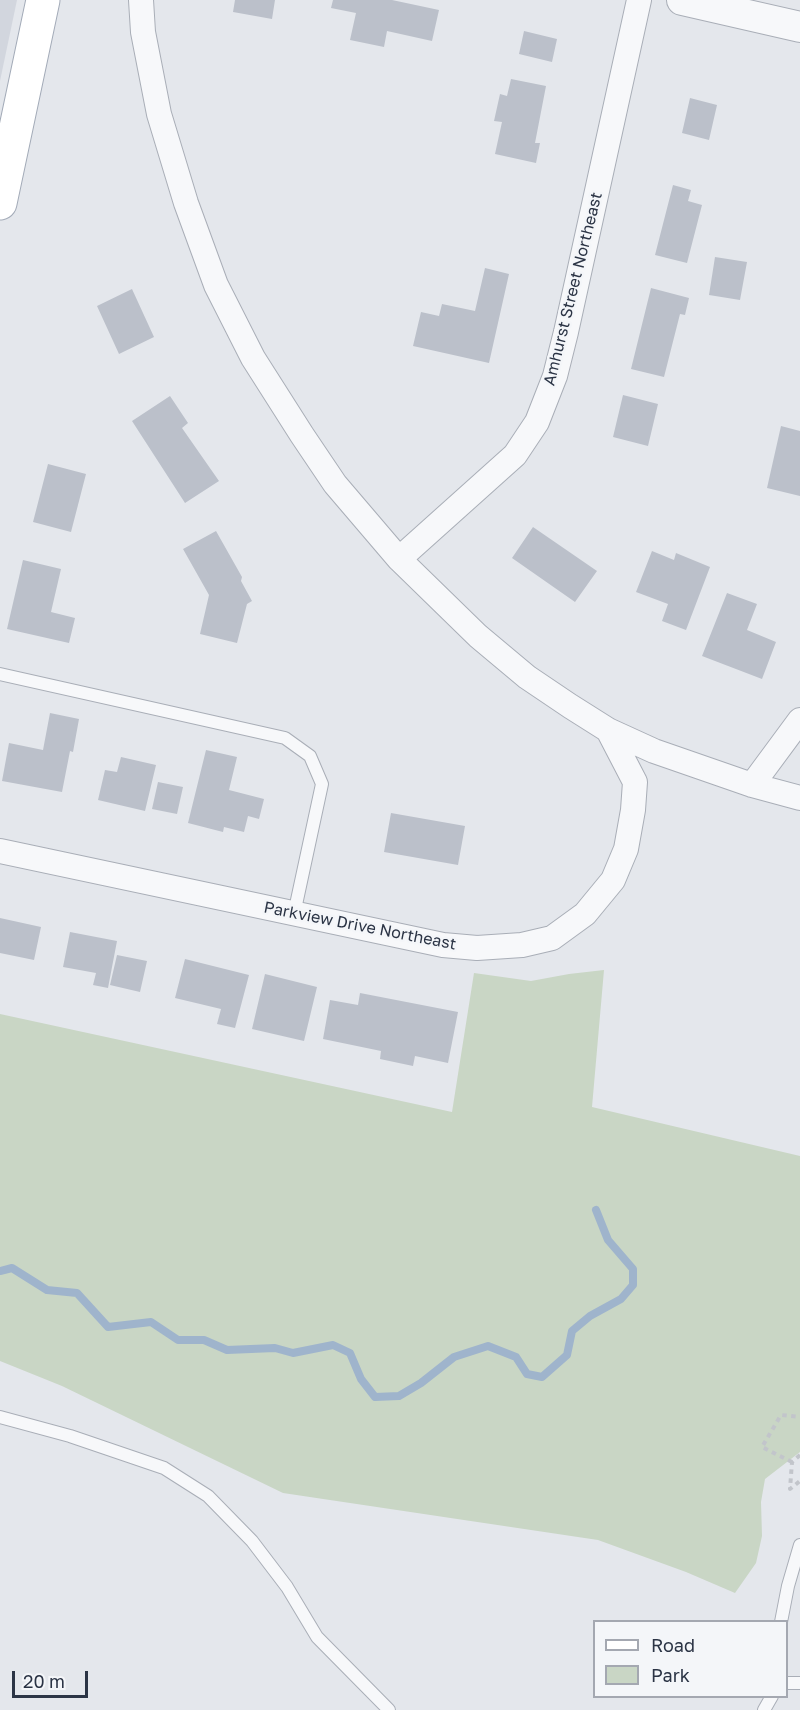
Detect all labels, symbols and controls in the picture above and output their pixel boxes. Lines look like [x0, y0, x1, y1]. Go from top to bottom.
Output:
street label: Amhurst Street Northeast [540, 190, 606, 388]
street label: Parkview Drive Northeast [262, 898, 458, 954]
legend [593, 1620, 788, 1698]
text: Road [651, 1634, 695, 1656]
scale bar [15, 1659, 92, 1697]
text: Park [651, 1664, 690, 1686]
text: 20 m [23, 1670, 65, 1692]

